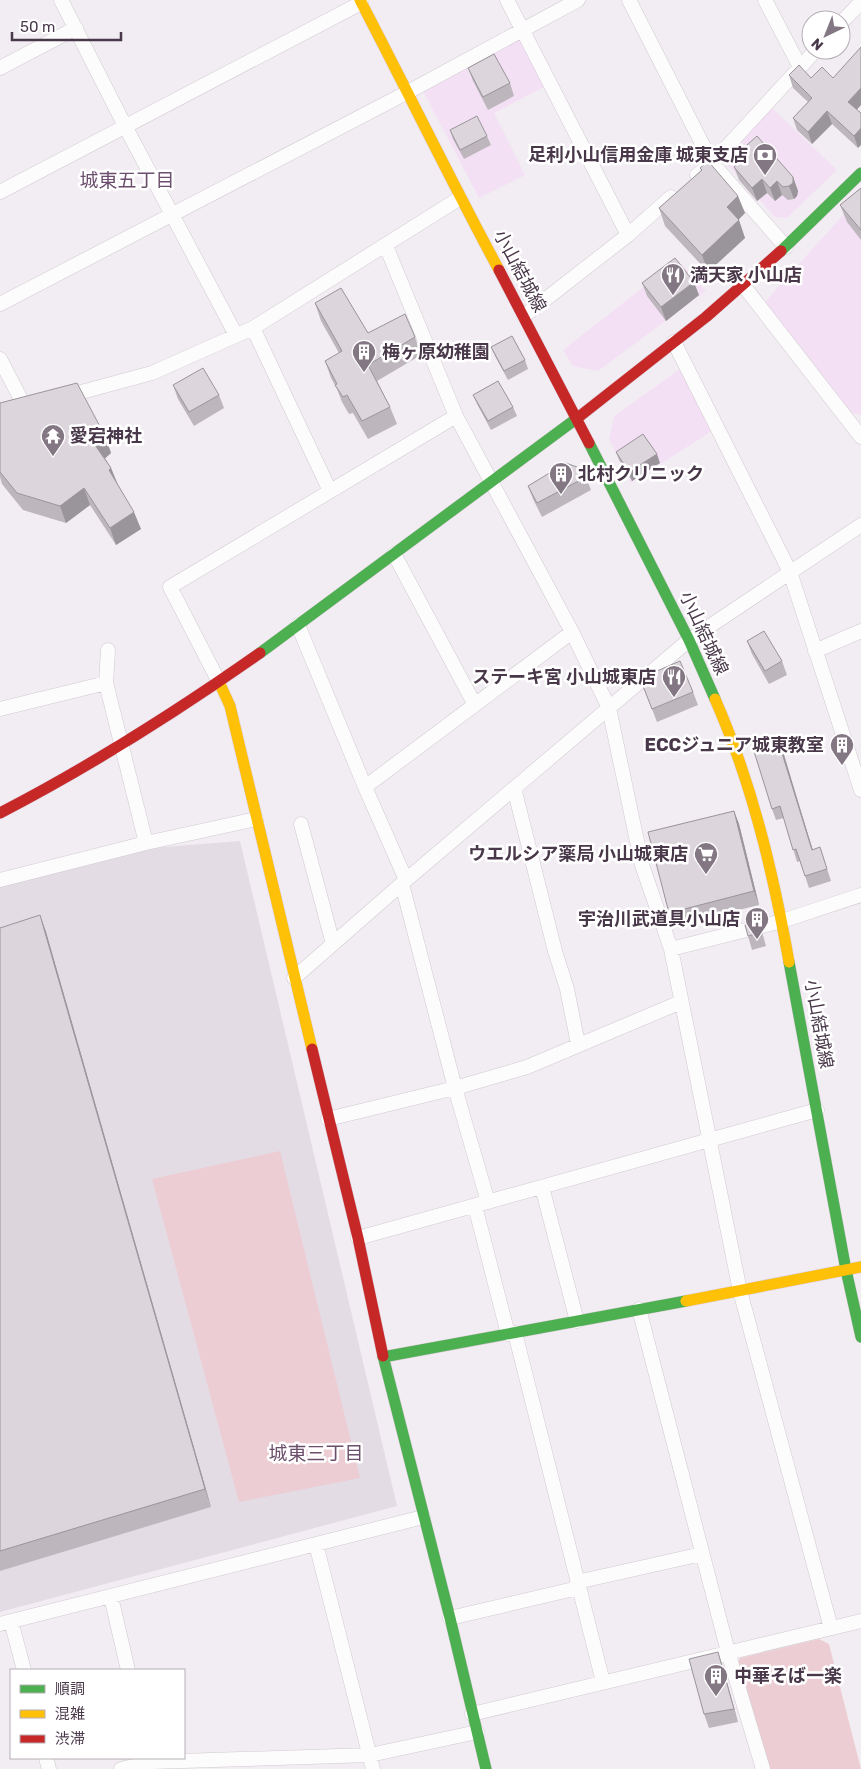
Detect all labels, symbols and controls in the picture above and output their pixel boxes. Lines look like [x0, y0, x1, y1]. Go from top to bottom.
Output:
scale bar [12, 10, 121, 42]
north arrow [801, 10, 851, 60]
text: 50 m [20, 18, 55, 36]
text: N [808, 34, 827, 54]
bank icon: 足利小山信用金庫 城東支店 [752, 142, 778, 176]
place label: 足利小山信用金庫 城東支店 [528, 144, 748, 166]
district label: 城東五丁目 [79, 169, 175, 192]
street label: 小山結城線 [489, 226, 551, 316]
restaurant icon: 満天家 小山店 [660, 262, 686, 296]
place label: 満天家 小山店 [690, 264, 802, 286]
building icon: 梅ヶ原幼稚園 [351, 339, 377, 373]
place label: 梅ヶ原幼稚園 [382, 341, 490, 363]
temple icon: 愛宕神社 [40, 423, 66, 457]
place label: 愛宕神社 [70, 425, 142, 447]
building icon: 北村クリニック [548, 461, 574, 495]
place label: 北村クリニック [578, 463, 704, 485]
street label: 小山結城線 [675, 588, 733, 678]
restaurant icon: ステーキ宮 小山城東店 [661, 664, 687, 698]
place label: ステーキ宮 小山城東店 [472, 666, 656, 688]
building icon: ECCジュニア城東教室 [829, 732, 855, 766]
place label: ECCジュニア城東教室 [645, 734, 824, 756]
supermarket icon: ウエルシア薬局 小山城東店 [693, 841, 719, 875]
place label: ウエルシア薬局 小山城東店 [468, 843, 688, 865]
building icon: 宇治川武道具小山店 [744, 906, 770, 940]
place label: 宇治川武道具小山店 [578, 908, 740, 930]
street label: 小山結城線 [800, 978, 838, 1070]
district label: 城東三丁目 [268, 1442, 364, 1465]
building icon: 中華そば一楽 [703, 1663, 729, 1697]
place label: 中華そば一楽 [734, 1665, 842, 1687]
legend [10, 1669, 185, 1759]
text: 順調 [55, 1680, 85, 1698]
text: 混雑 [55, 1705, 85, 1723]
text: 渋滞 [55, 1730, 85, 1748]

